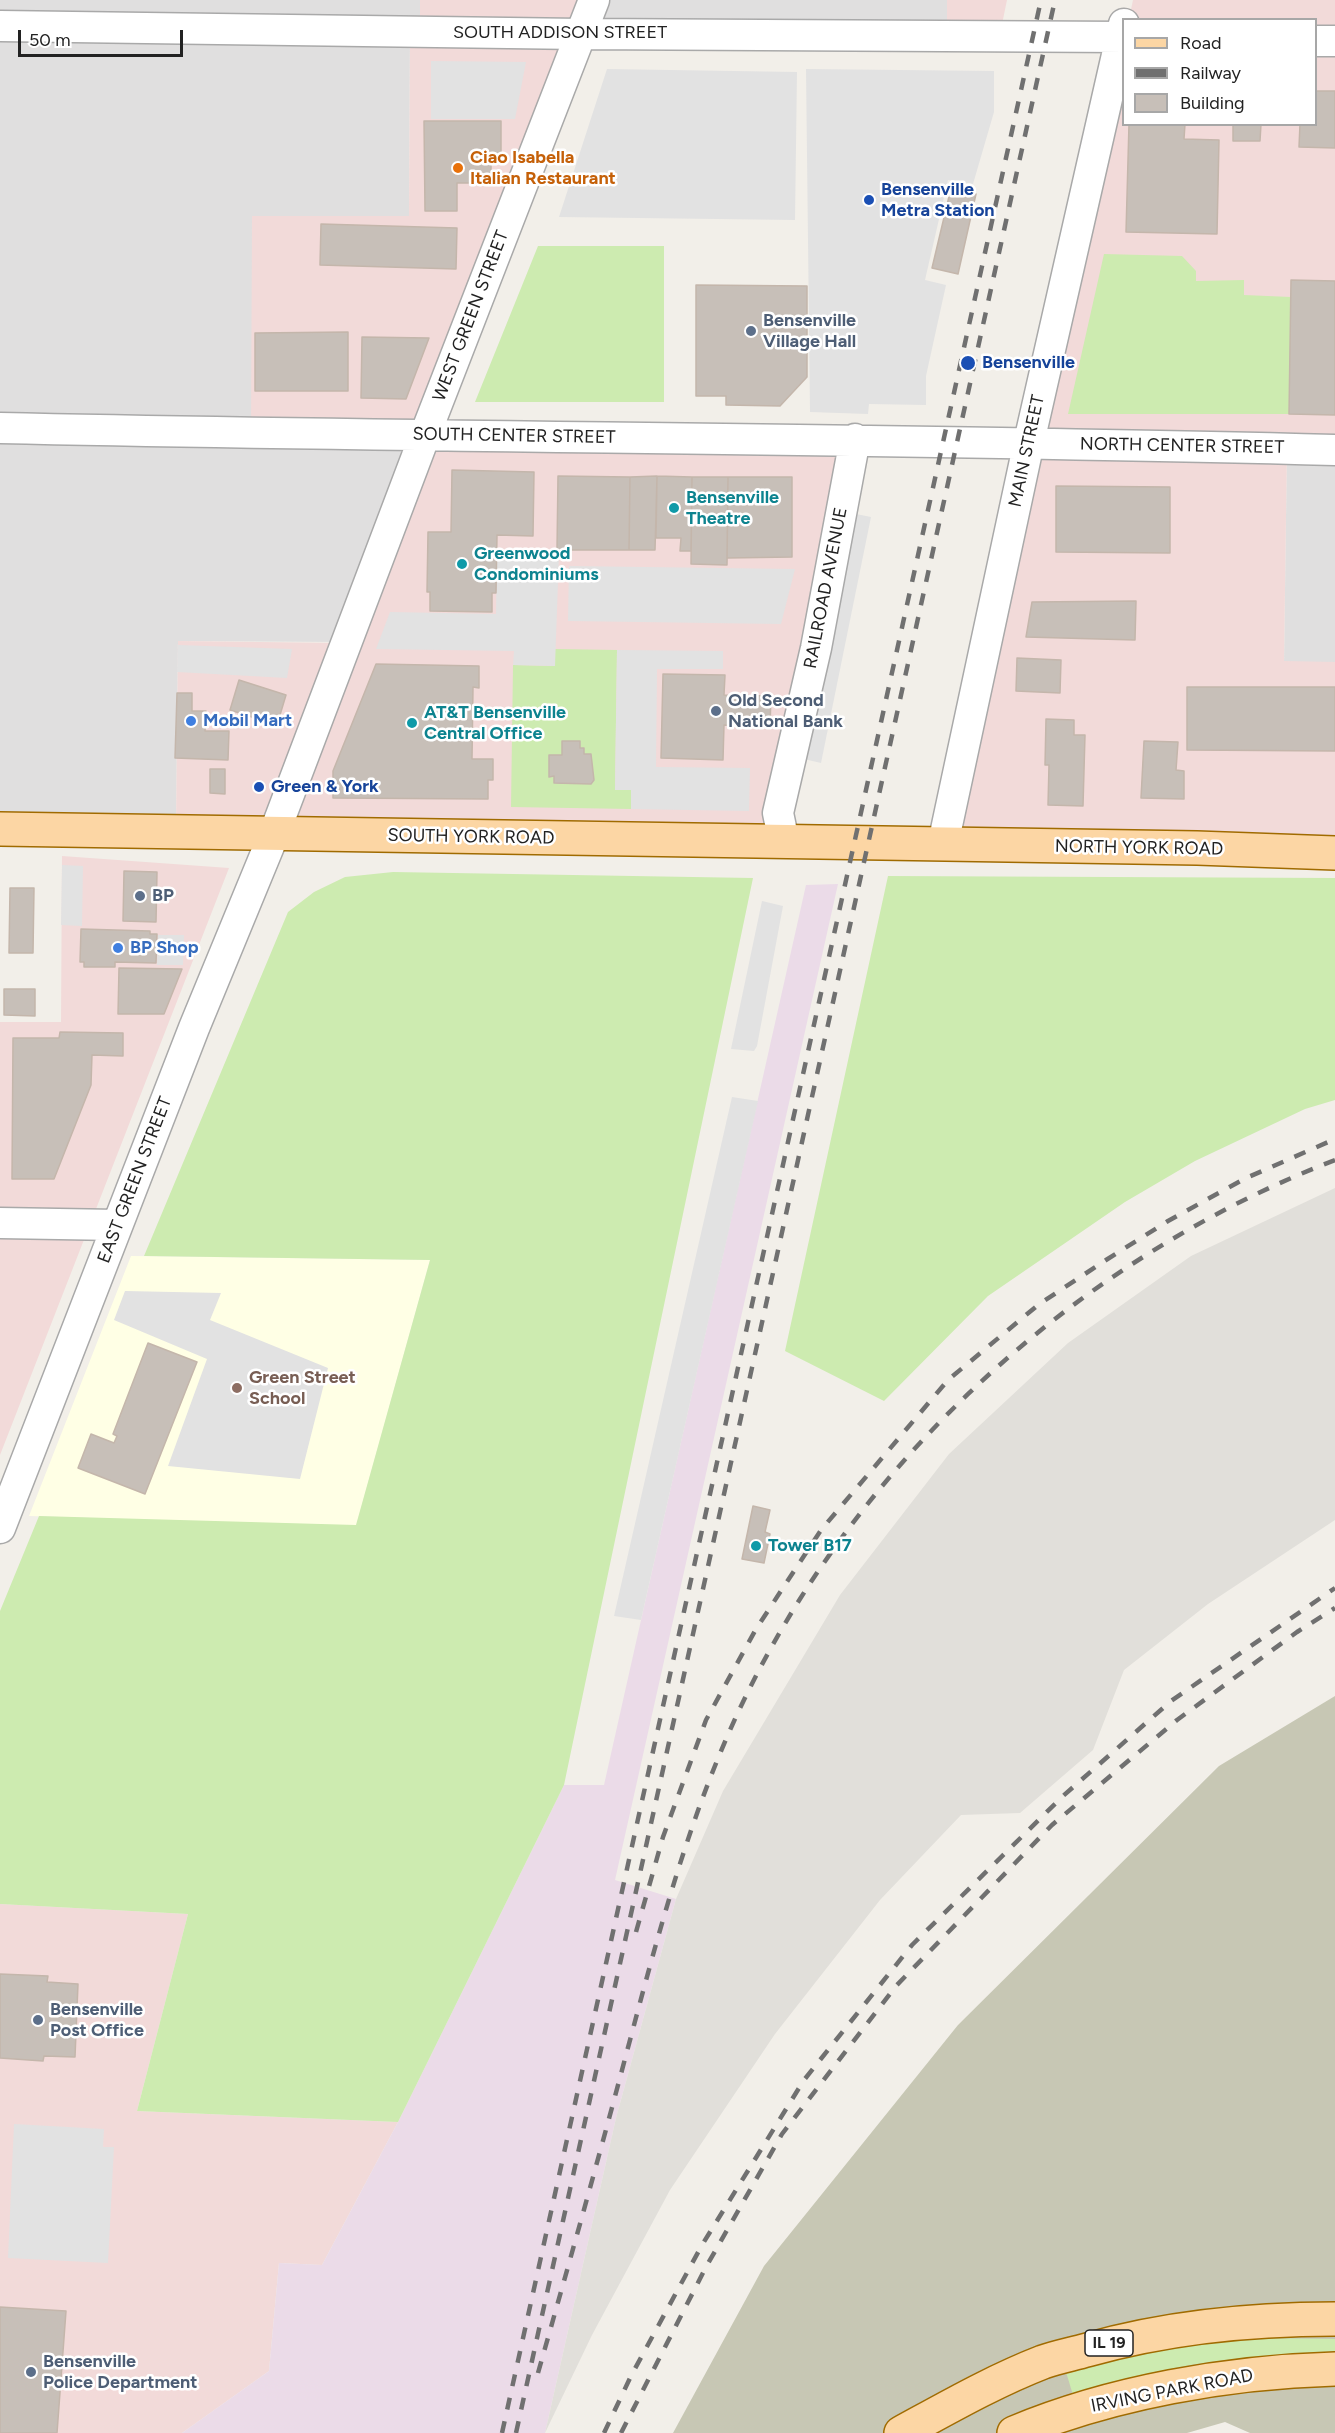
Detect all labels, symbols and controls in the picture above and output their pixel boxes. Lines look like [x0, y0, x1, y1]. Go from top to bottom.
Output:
scale bar [21, 18, 186, 56]
legend [1122, 18, 1317, 126]
street label: SOUTH ADDISON STREET [453, 22, 667, 44]
text: 50 m [29, 29, 71, 51]
text: Road [1180, 32, 1221, 54]
text: Railway [1180, 62, 1241, 84]
text: Building [1180, 92, 1245, 114]
place label: Ciao Isabella Italian Restaurant [470, 147, 616, 190]
marker: Ciao Isabella Italian Restaurant [451, 161, 465, 175]
place label: Bensenville Metra Station [881, 179, 995, 222]
marker: Bensenville Metra Station [862, 193, 876, 207]
street label: WEST GREEN STREET [428, 227, 514, 405]
place label: Bensenville Village Hall [763, 310, 856, 352]
marker: Bensenville Village Hall [744, 324, 758, 338]
place label: Bensenville [982, 352, 1075, 374]
marker: Bensenville [959, 354, 977, 372]
street label: MAIN STREET [1005, 393, 1049, 509]
street label: SOUTH CENTER STREET [412, 423, 616, 449]
street label: NORTH CENTER STREET [1080, 433, 1284, 459]
place label: Bensenville Theatre [686, 487, 779, 530]
marker: Bensenville Theatre [667, 501, 681, 515]
street label: RAILROAD AVENUE [800, 506, 852, 670]
place label: Greenwood Condominiums [474, 543, 599, 586]
marker: Greenwood Condominiums [455, 557, 469, 571]
place label: Old Second National Bank [728, 690, 843, 732]
place label: AT&T Bensenville Central Office [424, 702, 566, 744]
marker: Old Second National Bank [709, 704, 723, 718]
place label: Mobil Mart [203, 710, 292, 732]
marker: Mobil Mart [184, 714, 198, 728]
marker: AT&T Bensenville Central Office [405, 716, 419, 730]
place label: Green & York [271, 776, 379, 798]
marker: Green & York [252, 780, 266, 794]
street label: SOUTH YORK ROAD [387, 825, 555, 849]
street label: NORTH YORK ROAD [1055, 836, 1223, 860]
place label: BP [152, 885, 174, 907]
marker: BP [133, 889, 147, 903]
place label: BP Shop [130, 937, 199, 959]
marker: BP Shop [111, 941, 125, 955]
street label: EAST GREEN STREET [93, 1094, 177, 1266]
place label: Green Street School [249, 1367, 356, 1410]
marker: Green Street School [230, 1381, 244, 1395]
place label: Tower B17 [768, 1535, 852, 1557]
marker: Tower B17 [749, 1539, 763, 1553]
place label: Bensenville Post Office [50, 1999, 144, 2042]
marker: Bensenville Post Office [31, 2013, 45, 2027]
road number: IL 19 [1085, 2330, 1133, 2356]
place label: Bensenville Police Department [43, 2351, 198, 2394]
marker: Bensenville Police Department [24, 2365, 38, 2379]
street label: IRVING PARK ROAD [1089, 2365, 1255, 2417]

